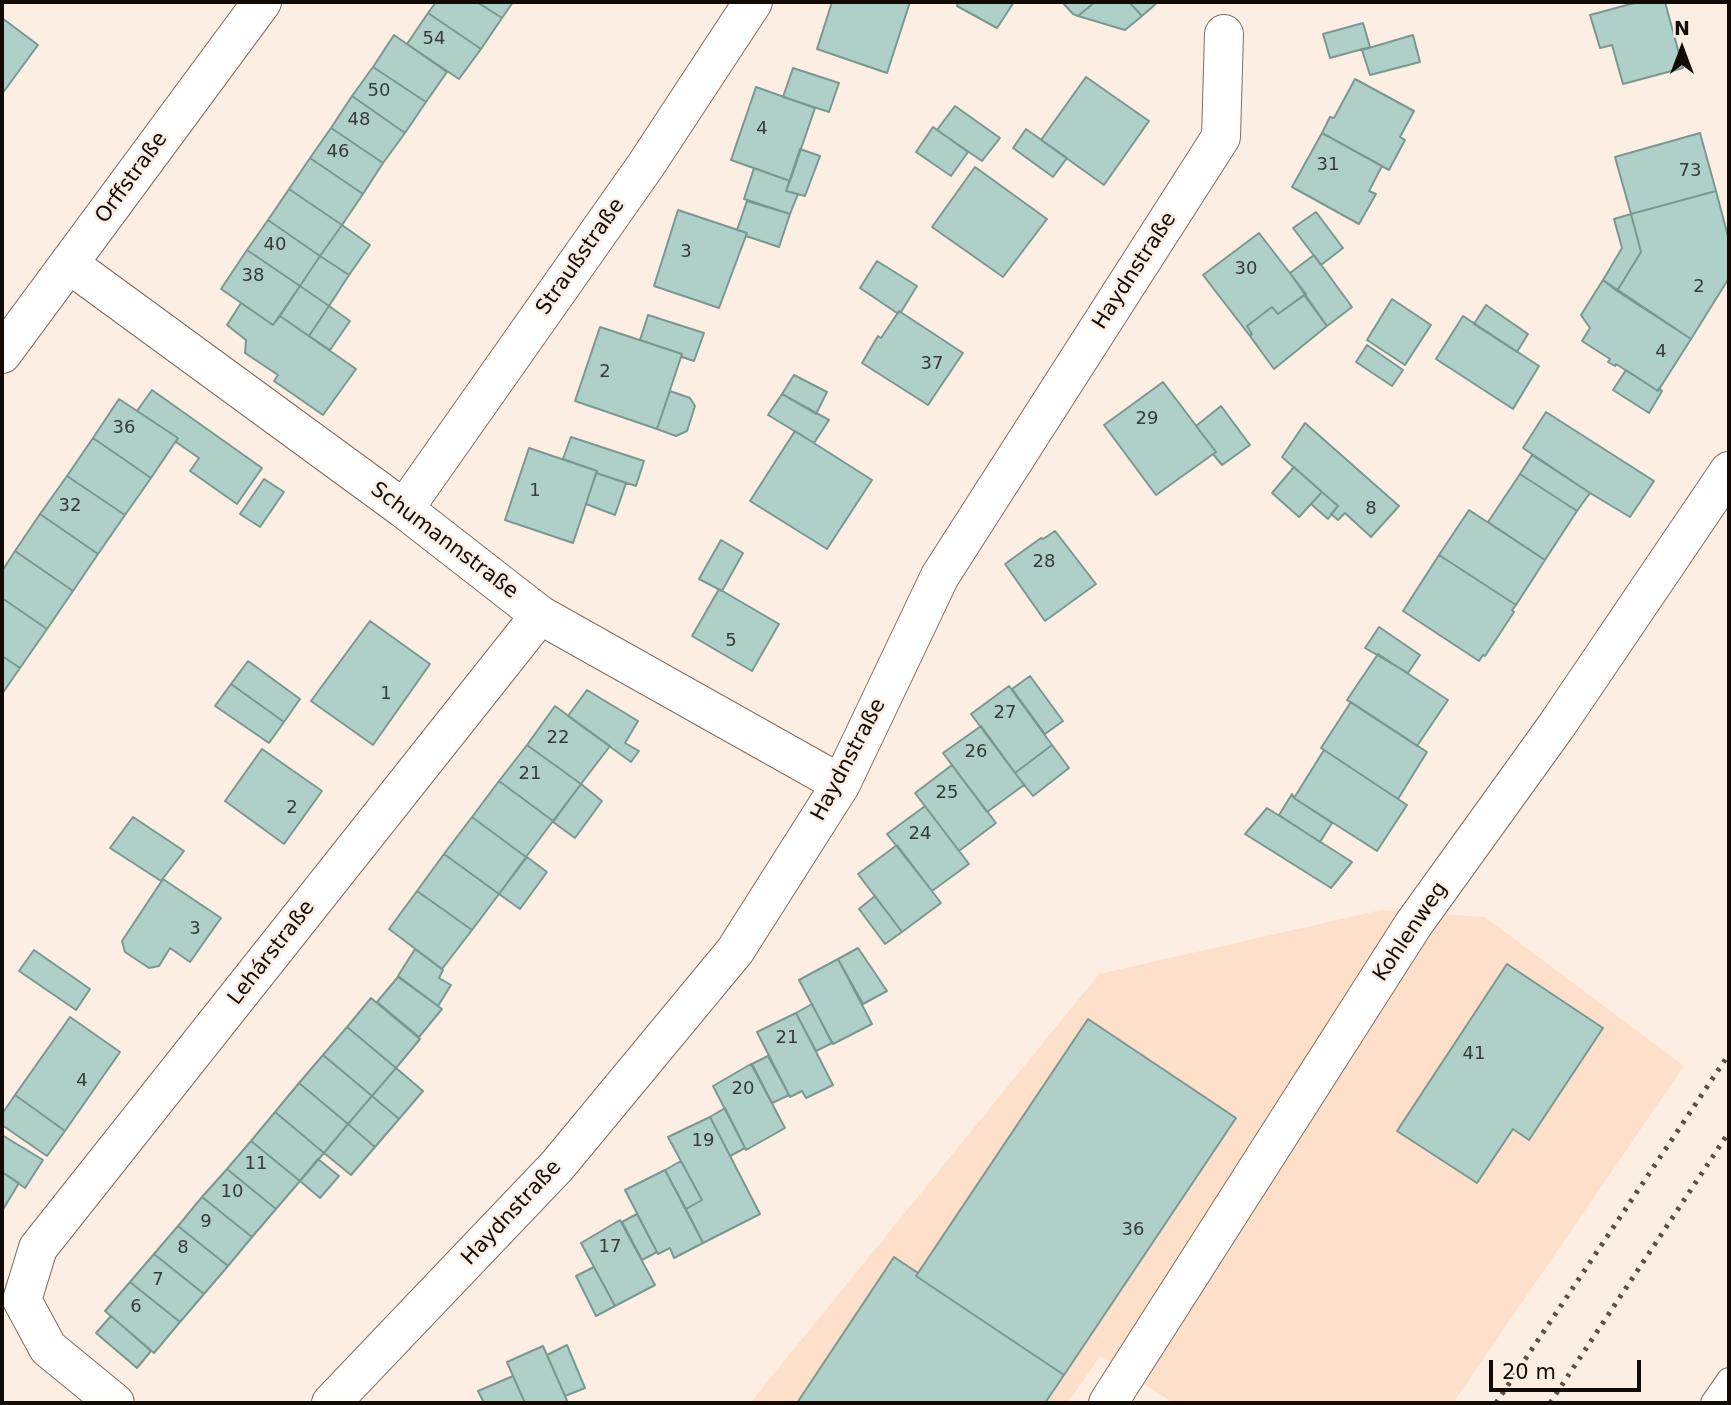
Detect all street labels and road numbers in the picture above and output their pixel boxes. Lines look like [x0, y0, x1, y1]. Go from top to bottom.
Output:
street label: Orffstraße [91, 128, 173, 228]
street label: Straußstraße [532, 194, 630, 320]
street label: Haydnstraße [1088, 208, 1182, 334]
street label: Schumannstraße [365, 477, 523, 605]
street label: Haydnstraße [806, 695, 892, 825]
street label: Kohlenweg [1369, 878, 1453, 986]
street label: Lehárstraße [223, 896, 321, 1010]
street label: Haydnstraße [457, 1155, 567, 1271]

